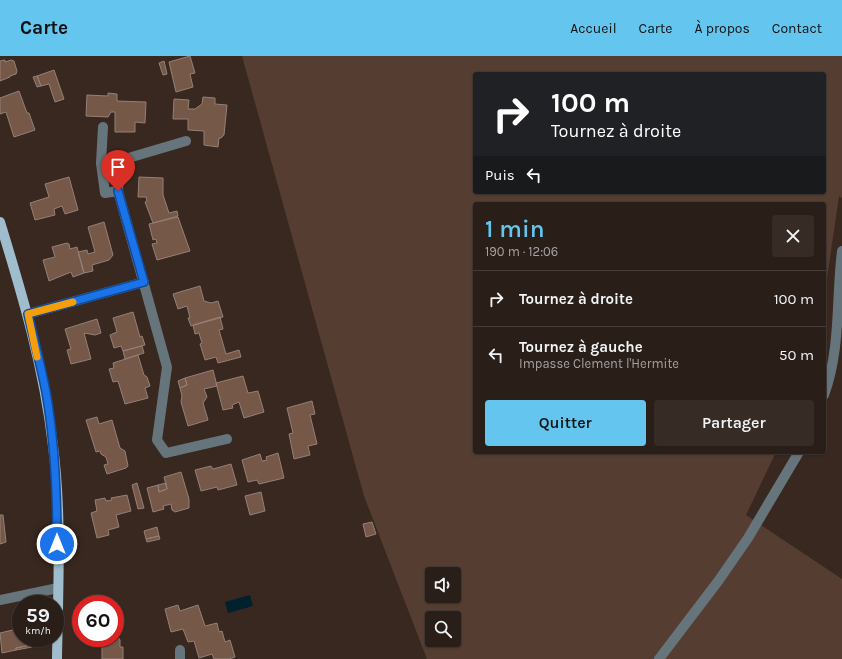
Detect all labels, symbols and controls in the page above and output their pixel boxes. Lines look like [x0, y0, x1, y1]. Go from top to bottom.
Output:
text: Carte [20, 17, 68, 39]
text: Accueil [570, 20, 617, 37]
text: Carte [639, 20, 672, 37]
text: À propos [694, 20, 750, 37]
text: Contact [772, 20, 822, 37]
text: 100 m [551, 86, 630, 119]
icon: right [485, 88, 537, 140]
text: Tournez à droite [551, 120, 681, 142]
pin [101, 150, 135, 191]
icon: arrive [107, 156, 129, 178]
icon: left [523, 164, 545, 186]
text: Puis [485, 166, 515, 184]
text: 1 min [485, 215, 545, 243]
button: close [772, 215, 814, 257]
text: 190 m · 12:06 [485, 244, 558, 259]
icon: right [485, 288, 507, 310]
text: Tournez à droite [519, 290, 633, 308]
text: 100 m [774, 290, 814, 308]
text: Tournez à gauche [519, 338, 643, 356]
icon: left [485, 344, 507, 366]
text: 50 m [779, 346, 814, 364]
text: Impasse Clement l'Hermite [519, 356, 679, 371]
button: Quitter [485, 400, 646, 446]
button: Partager [654, 400, 814, 446]
position arrow [36, 523, 78, 565]
map controls [425, 567, 461, 647]
button: sound [425, 567, 461, 603]
speed limit sign: 60 [72, 595, 124, 647]
text: 59 [26, 604, 50, 627]
button: search [425, 611, 461, 647]
text: km/h [25, 625, 51, 637]

